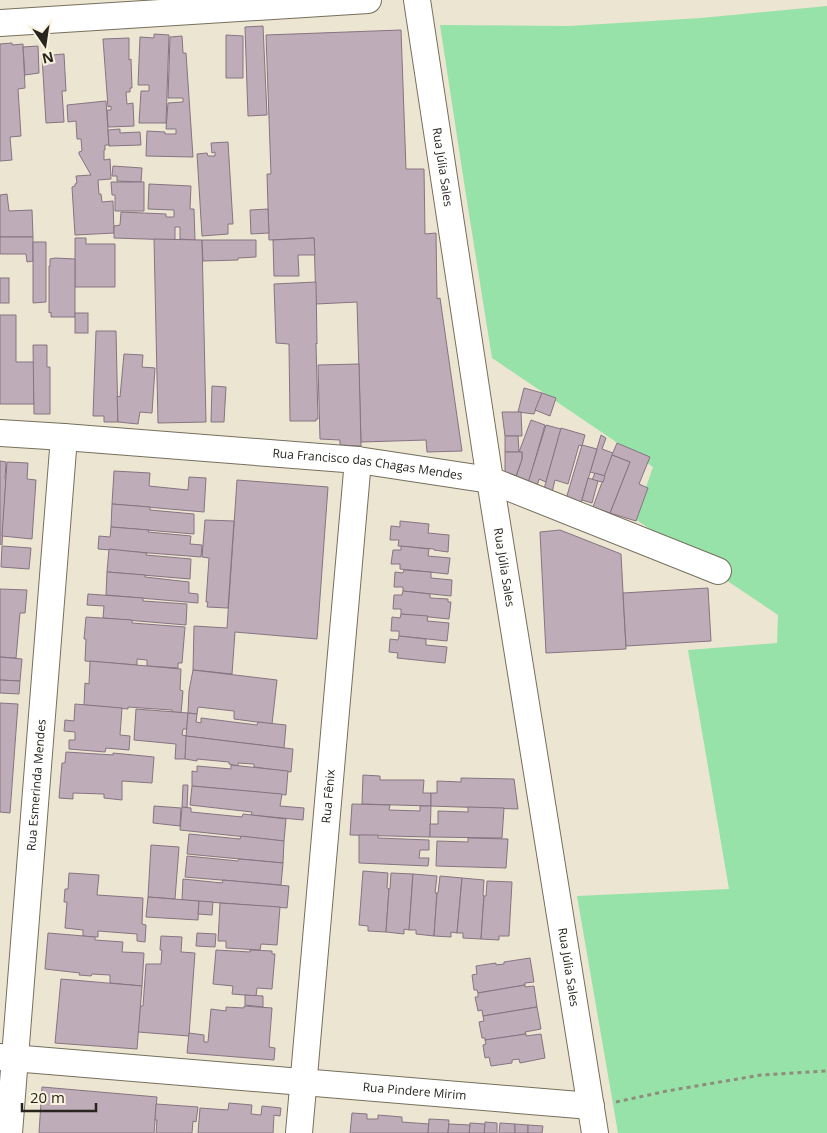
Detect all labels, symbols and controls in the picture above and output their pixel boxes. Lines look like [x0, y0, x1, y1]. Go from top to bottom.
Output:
north arrow [20, 20, 70, 70]
text: N [40, 48, 56, 69]
street label: Rua Júlia Sales [429, 126, 457, 208]
street label: Rua Francisco das Chagas Mendes [272, 444, 464, 484]
street label: Rua Júlia Sales [490, 527, 519, 608]
street label: Rua Esmerinda Mendes [22, 718, 50, 851]
street label: Rua Fênix [317, 768, 339, 824]
street label: Rua Júlia Sales [554, 926, 584, 1008]
street label: Rua Pindere Mirim [362, 1078, 467, 1104]
scale bar [22, 1080, 96, 1112]
text: 20 m [30, 1087, 65, 1107]

